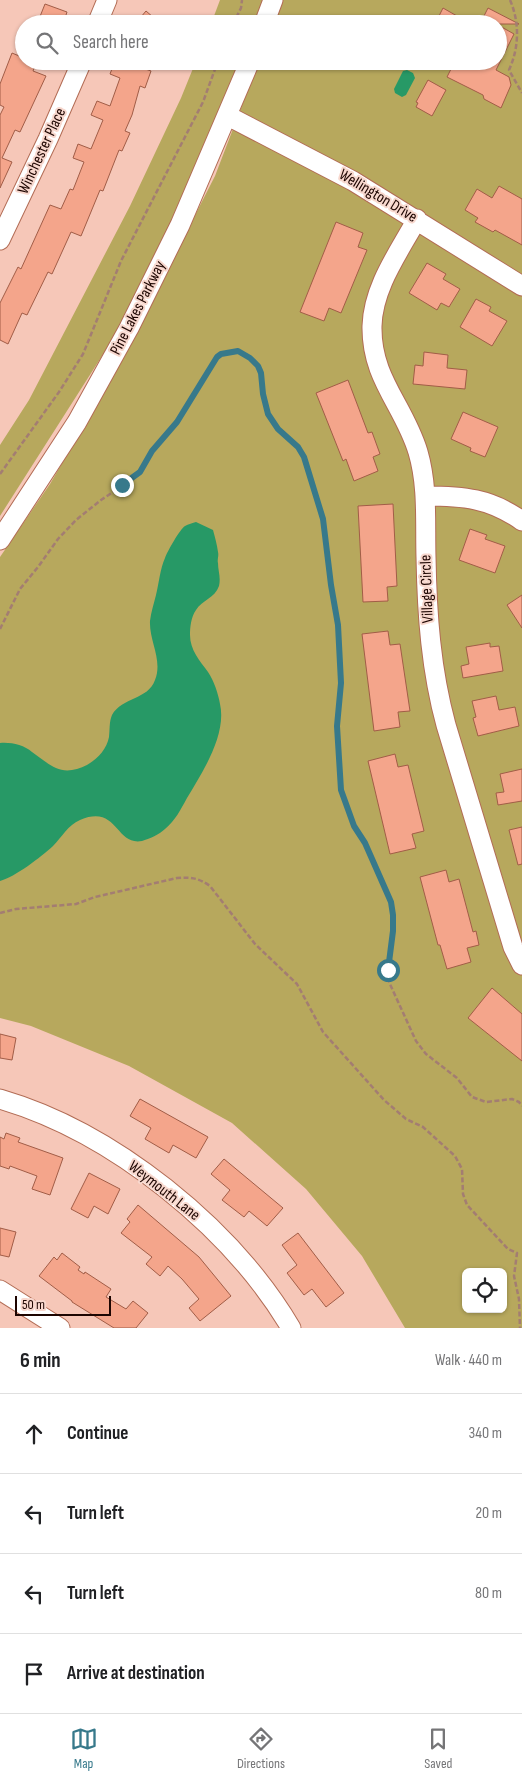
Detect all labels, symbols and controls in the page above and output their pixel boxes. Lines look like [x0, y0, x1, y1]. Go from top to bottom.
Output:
search box [15, 15, 507, 70]
icon: search [33, 29, 61, 57]
text: Search here [73, 31, 149, 54]
street label: Winchester Place [14, 105, 70, 197]
street label: Wellington Drive [336, 165, 420, 227]
street label: Pine Lakes Parkway [106, 258, 170, 358]
route end [111, 474, 134, 497]
street label: Village Circle [416, 554, 438, 624]
route start [377, 959, 400, 982]
street label: Weymouth Lane [124, 1157, 204, 1225]
map controls [462, 1268, 507, 1313]
button: locate [462, 1268, 507, 1313]
scale bar [15, 1293, 111, 1316]
text: 50 m [22, 1296, 45, 1313]
text: 6 min [20, 1348, 61, 1373]
text: Walk · 440 m [435, 1351, 502, 1370]
icon: ahead [20, 1420, 48, 1448]
text: Continue [67, 1422, 128, 1445]
text: 340 m [469, 1424, 502, 1443]
icon: left [20, 1500, 48, 1528]
text: Turn left [67, 1502, 124, 1525]
text: 20 m [475, 1504, 502, 1523]
icon: left [20, 1580, 48, 1608]
text: Turn left [67, 1582, 124, 1605]
text: 80 m [475, 1584, 502, 1603]
icon: arrive [20, 1660, 48, 1688]
text: Arrive at destination [67, 1662, 205, 1685]
tab: Map [70, 1725, 98, 1772]
tab: Directions [237, 1725, 285, 1772]
tab: Saved [424, 1725, 452, 1772]

